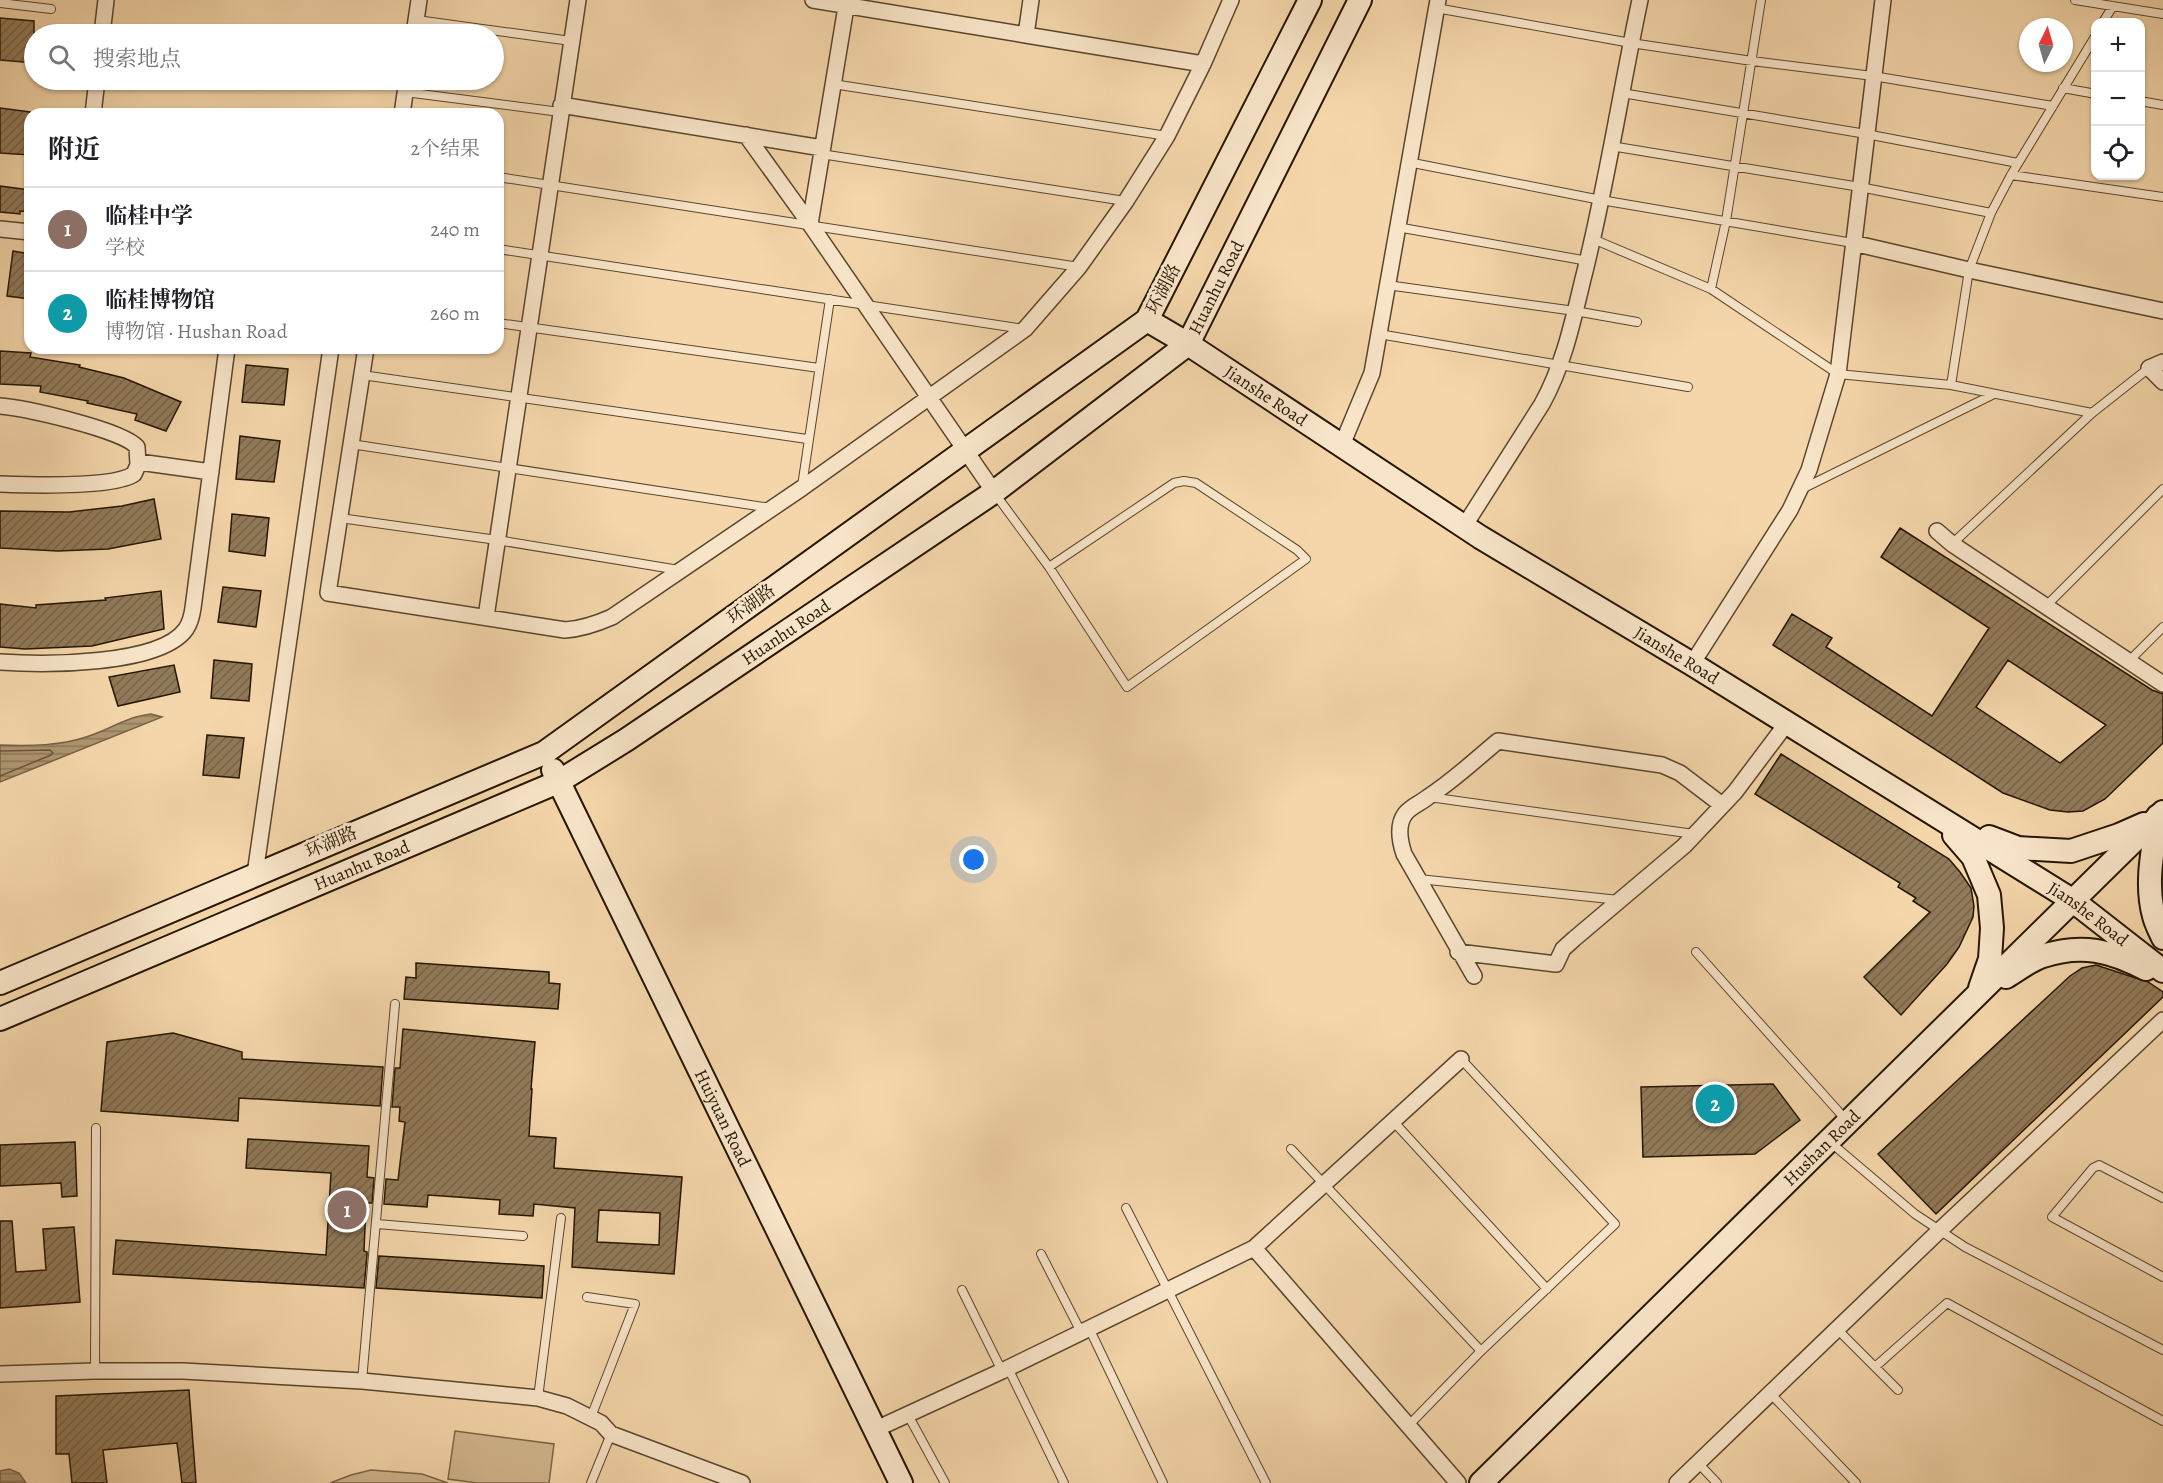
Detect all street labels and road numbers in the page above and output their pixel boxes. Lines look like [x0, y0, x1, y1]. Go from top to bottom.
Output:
street label: Huanhu Road [1183, 236, 1250, 339]
street label: 环湖路 [1140, 259, 1186, 319]
street label: Jianshe Road [1220, 359, 1312, 432]
street label: 环湖路 [722, 578, 780, 630]
street label: Huanhu Road [737, 594, 835, 671]
street label: Jianshe Road [1630, 620, 1724, 690]
street label: 环湖路 [301, 820, 361, 864]
street label: Huanhu Road [310, 834, 414, 896]
street label: Jianshe Road [2043, 876, 2134, 952]
street label: Huiyuan Road [689, 1065, 757, 1171]
street label: Hushan Road [1778, 1104, 1866, 1191]

